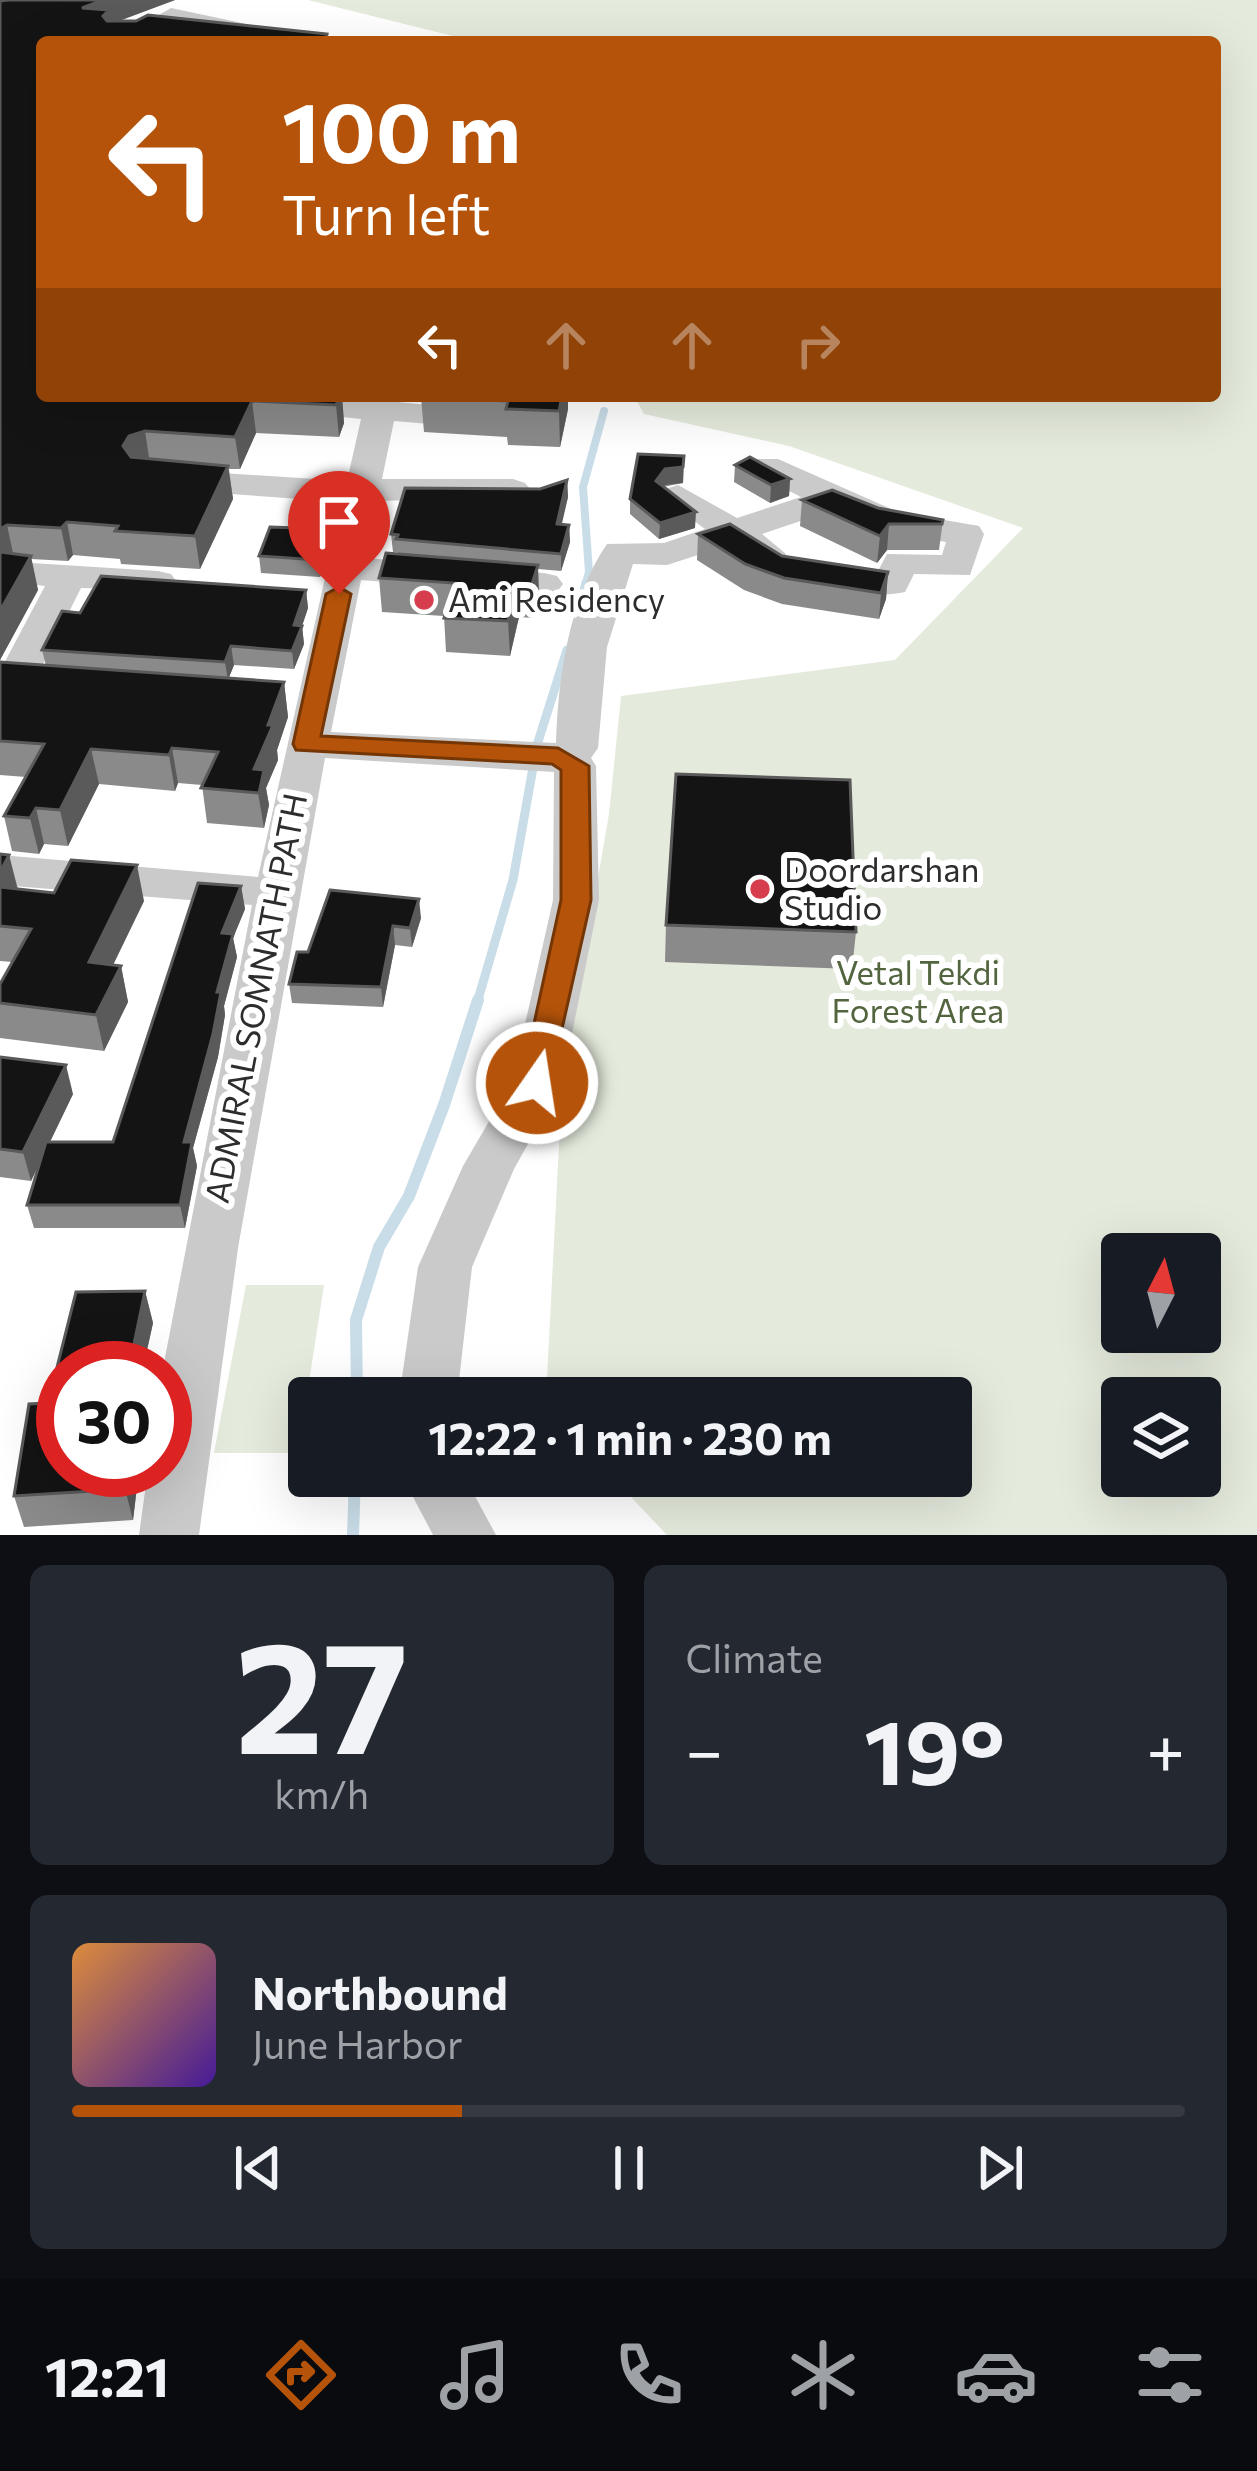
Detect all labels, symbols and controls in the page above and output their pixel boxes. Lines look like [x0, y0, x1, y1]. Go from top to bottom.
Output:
text: 100 m [282, 78, 521, 180]
icon: left [84, 84, 240, 240]
text: Turn left [282, 180, 490, 246]
icon: left [407, 312, 473, 378]
icon: ahead [533, 312, 599, 378]
icon: ahead [659, 312, 725, 378]
icon: right [785, 312, 851, 378]
pin [288, 471, 390, 594]
icon: arrive [306, 489, 372, 555]
place label: Ami Residency [448, 578, 665, 619]
marker: Ami Residency [411, 587, 437, 613]
street label: ADMIRAL SOMNATH PATH [195, 789, 314, 1206]
place label: Doordarshan Studio [784, 848, 979, 927]
marker: Doordarshan Studio [747, 876, 773, 902]
park label: Vetal Tekdi Forest Area [832, 951, 1004, 1030]
position arrow [474, 1020, 600, 1146]
north arrow [1101, 1233, 1221, 1353]
map controls [1101, 1233, 1221, 1497]
speed limit sign: 30 [36, 1341, 192, 1497]
button: layers [1101, 1377, 1221, 1497]
text: 12:22 · 1 min · 230 m [428, 1409, 832, 1464]
text: 27 [235, 1595, 409, 1786]
text: Climate [686, 1633, 823, 1681]
text: 19° [864, 1693, 1005, 1804]
text: − [686, 1708, 723, 1789]
text: + [1146, 1708, 1185, 1789]
text: km/h [274, 1769, 369, 1817]
text: Northbound [252, 1964, 508, 2019]
text: June Harbor [252, 2019, 463, 2067]
icon: previous [225, 2135, 291, 2201]
icon: pause [596, 2135, 662, 2201]
icon: next [967, 2135, 1033, 2201]
icon: directions [259, 2333, 343, 2417]
icon: music [433, 2333, 517, 2417]
icon: phone [607, 2333, 691, 2417]
icon: climate [781, 2333, 865, 2417]
icon: car [954, 2333, 1038, 2417]
icon: filters [1128, 2333, 1212, 2417]
text: 12:21 [45, 2342, 169, 2408]

